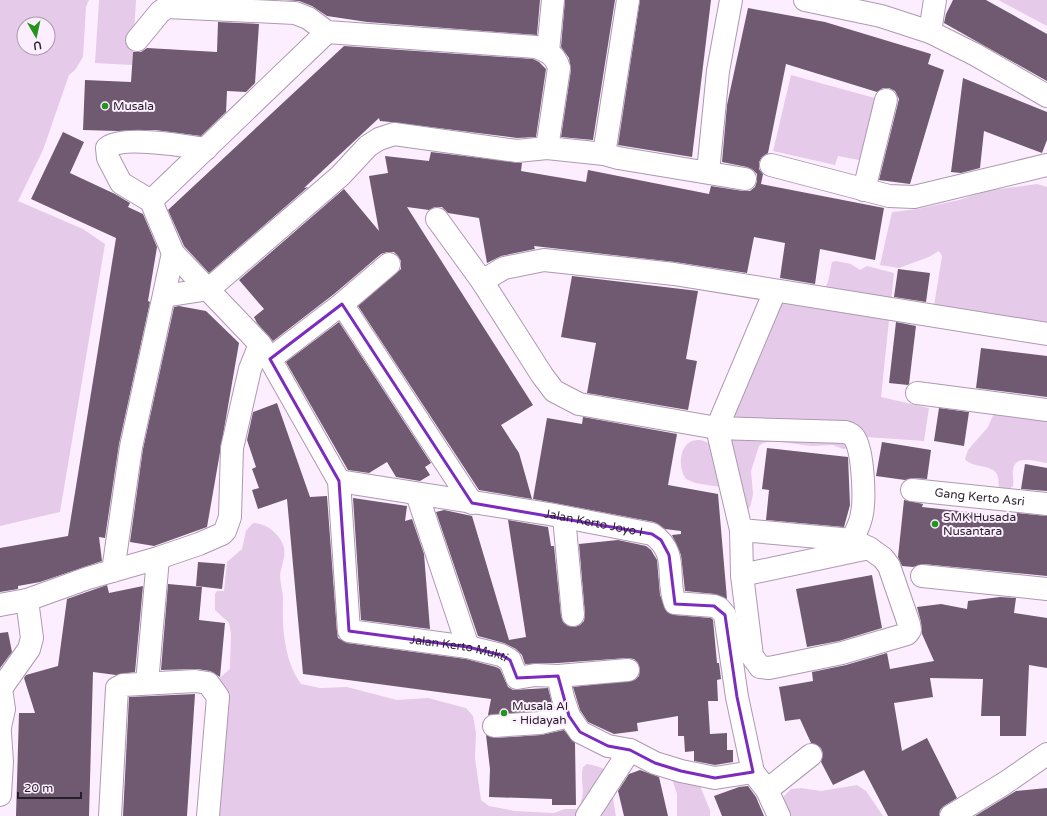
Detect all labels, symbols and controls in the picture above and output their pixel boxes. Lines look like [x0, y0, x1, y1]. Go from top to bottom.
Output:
north arrow [16, 16, 56, 56]
text: U [32, 38, 43, 52]
place label: Musala [113, 99, 154, 113]
marker: Musala [100, 101, 110, 111]
street label: Gang Kerto Asri [934, 485, 1025, 509]
street label: Jalan Kerto Joyo I [543, 506, 644, 539]
place label: SMK Husada Nusantara [943, 510, 1016, 538]
marker: SMK Husada Nusantara [930, 519, 940, 529]
street label: Jalan Kerto Mukti [409, 632, 511, 665]
place label: Musala Al - Hidayah [512, 699, 568, 727]
marker: Musala Al - Hidayah [499, 708, 509, 718]
scale bar [18, 774, 81, 800]
text: 20 m [24, 781, 53, 795]

